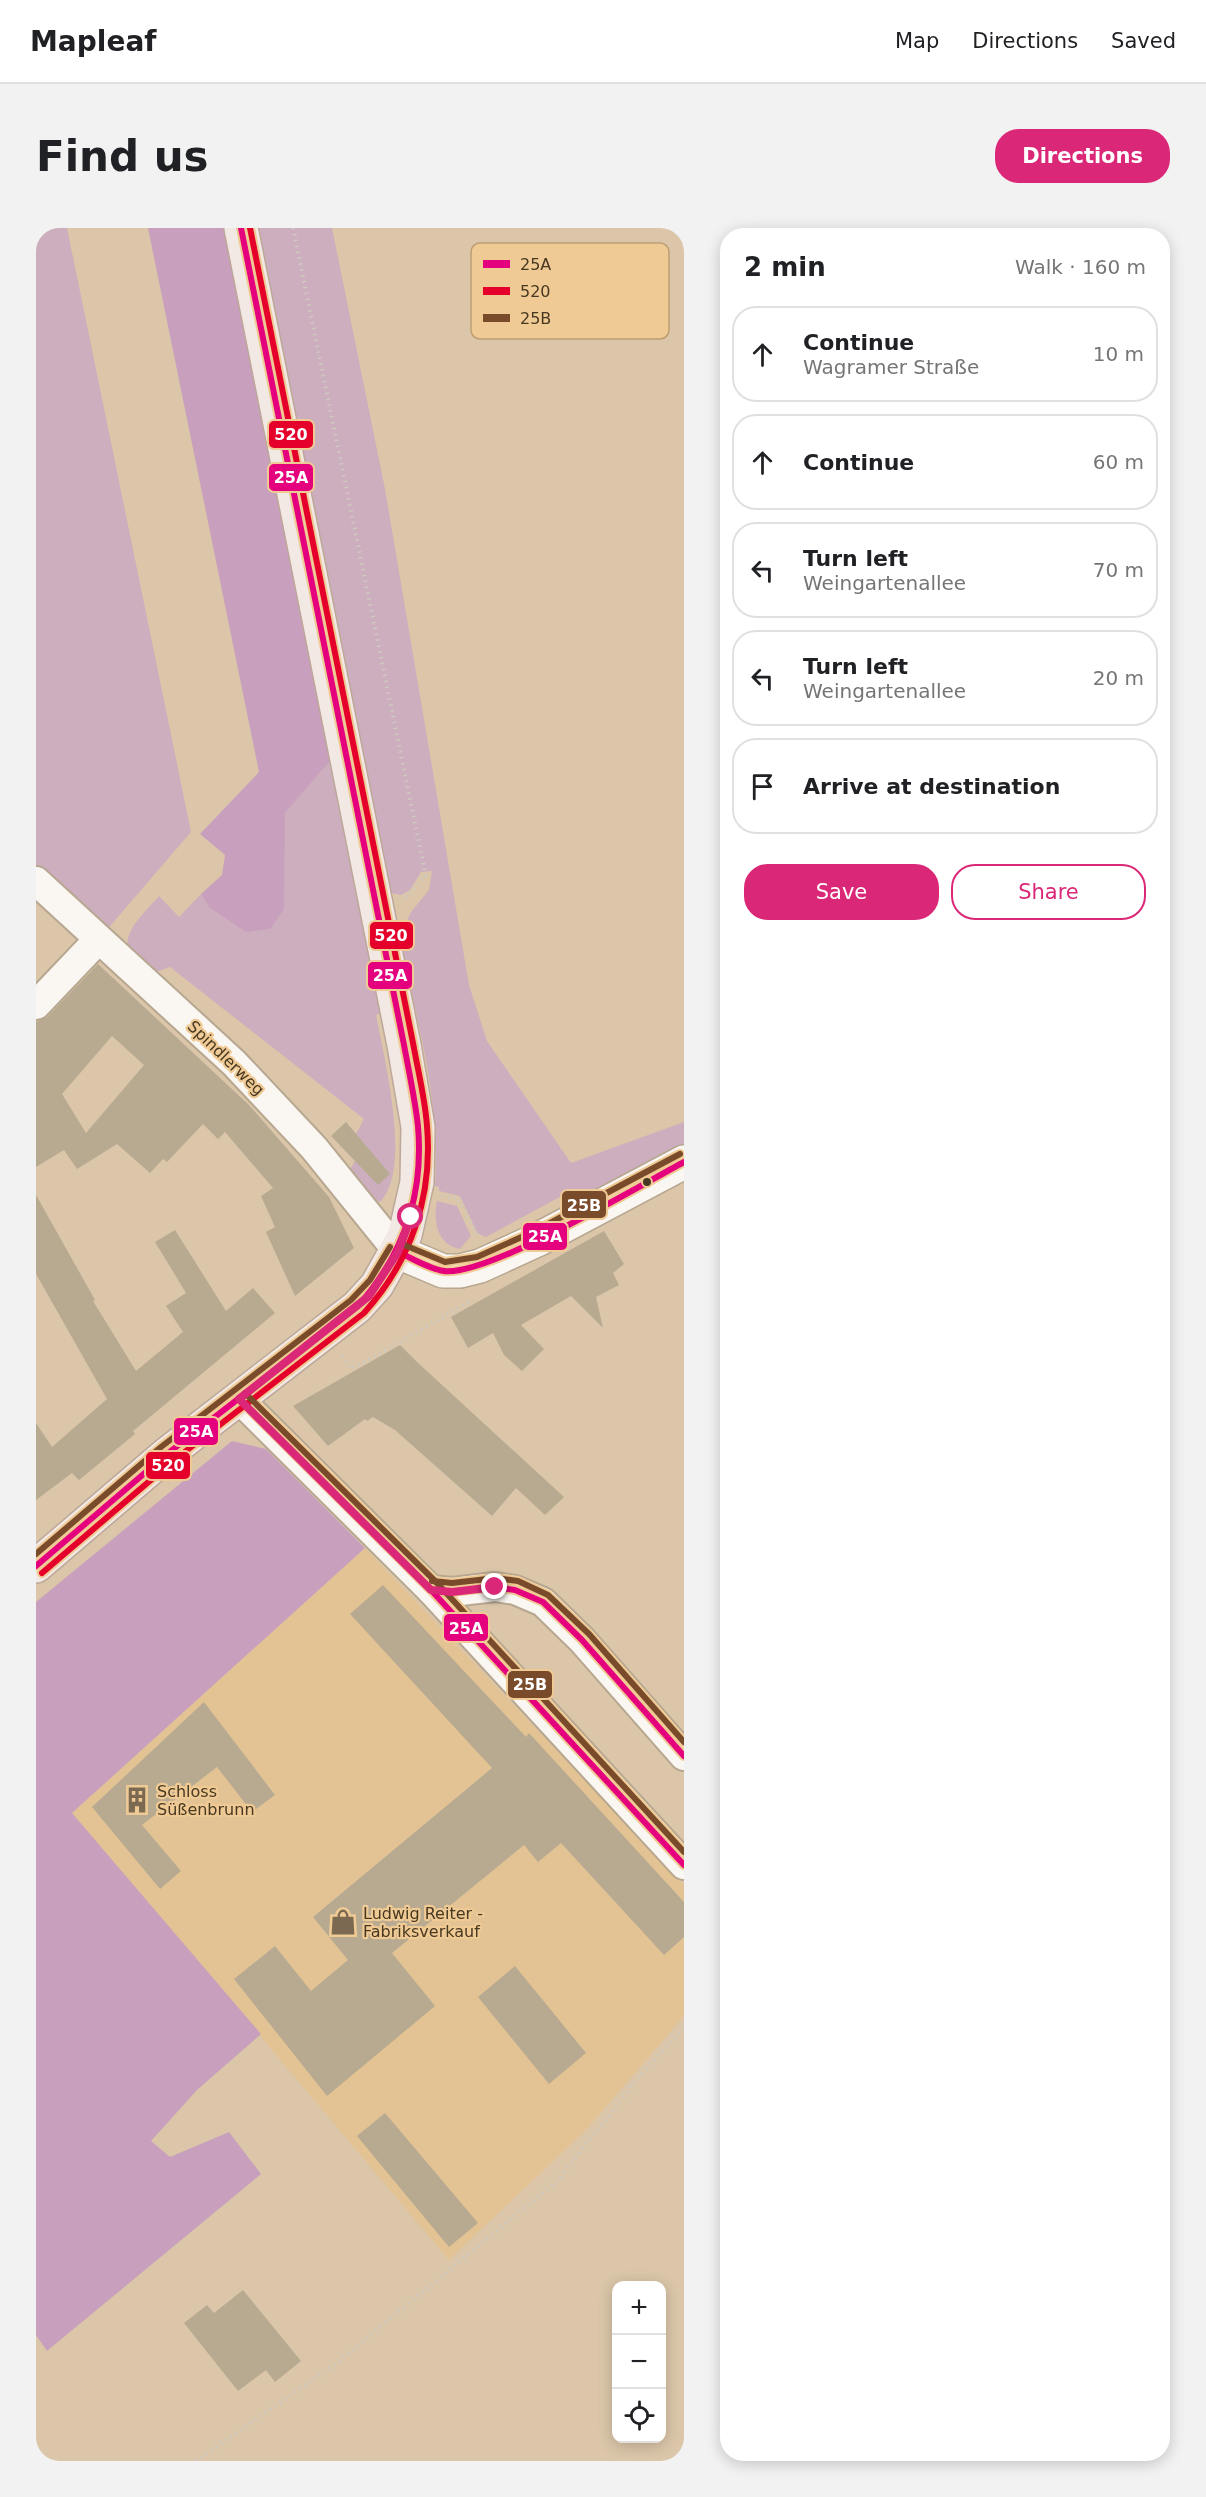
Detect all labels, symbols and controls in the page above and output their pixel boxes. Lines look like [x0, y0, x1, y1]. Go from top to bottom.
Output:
text: Mapleaf [30, 25, 156, 58]
text: Map [895, 29, 939, 53]
text: Directions [972, 29, 1078, 53]
text: Saved [1111, 29, 1176, 53]
button: Directions [995, 129, 1170, 183]
text: Find us [36, 132, 209, 181]
legend [471, 243, 669, 339]
text: 2 min [744, 252, 826, 282]
text: 25A [520, 255, 551, 274]
text: Walk · 160 m [1015, 255, 1146, 279]
text: 520 [520, 282, 551, 301]
text: 25B [520, 309, 551, 328]
text: Continue [803, 330, 914, 355]
icon: ahead [746, 338, 779, 371]
text: 10 m [1093, 342, 1144, 366]
text: Wagramer Straße [803, 355, 979, 379]
line badge: 520 [268, 420, 314, 449]
text: 520 [274, 425, 308, 444]
icon: ahead [746, 446, 779, 479]
text: Continue [803, 450, 914, 475]
text: 60 m [1093, 450, 1144, 474]
line badge: 25A [268, 463, 314, 492]
text: 25A [274, 468, 309, 487]
text: Turn left [803, 546, 908, 571]
icon: left [746, 554, 779, 587]
text: 70 m [1093, 558, 1144, 582]
text: Weingartenallee [803, 571, 966, 595]
text: Turn left [803, 654, 908, 679]
icon: left [746, 662, 779, 695]
text: 20 m [1093, 666, 1144, 690]
text: Weingartenallee [803, 679, 966, 703]
icon: arrive [746, 770, 779, 803]
text: Arrive at destination [803, 774, 1060, 799]
button: Save [744, 864, 939, 920]
button: Share [951, 864, 1146, 920]
line badge: 520 [369, 921, 414, 950]
text: 520 [374, 926, 408, 945]
line badge: 25A [367, 961, 413, 990]
text: 25A [373, 966, 408, 985]
street label: Spindlerweg [184, 1017, 268, 1099]
unlabelled marker [641, 1176, 653, 1188]
line badge: 25B [561, 1190, 607, 1219]
text: 25B [567, 1196, 601, 1215]
route start [397, 1203, 423, 1229]
line badge: 25A [522, 1222, 568, 1251]
text: 25A [528, 1227, 563, 1246]
line badge: 25A [173, 1417, 219, 1446]
text: 25A [179, 1422, 214, 1441]
line badge: 520 [145, 1451, 191, 1480]
text: 520 [151, 1456, 185, 1475]
route end [481, 1573, 507, 1599]
line badge: 25A [443, 1613, 489, 1642]
text: 25A [449, 1619, 484, 1638]
line badge: 25B [507, 1670, 553, 1699]
text: 25B [513, 1675, 547, 1694]
place label: Schloss Süßenbrunn [157, 1782, 255, 1819]
building icon: Schloss Süßenbrunn [122, 1785, 152, 1815]
place label: Ludwig Reiter - Fabriksverkauf [363, 1904, 483, 1941]
shop icon: Ludwig Reiter - Fabriksverkauf [328, 1907, 358, 1937]
map controls [612, 2281, 666, 2443]
button: + [612, 2281, 666, 2335]
button: − [612, 2335, 666, 2389]
button: locate [612, 2389, 666, 2443]

